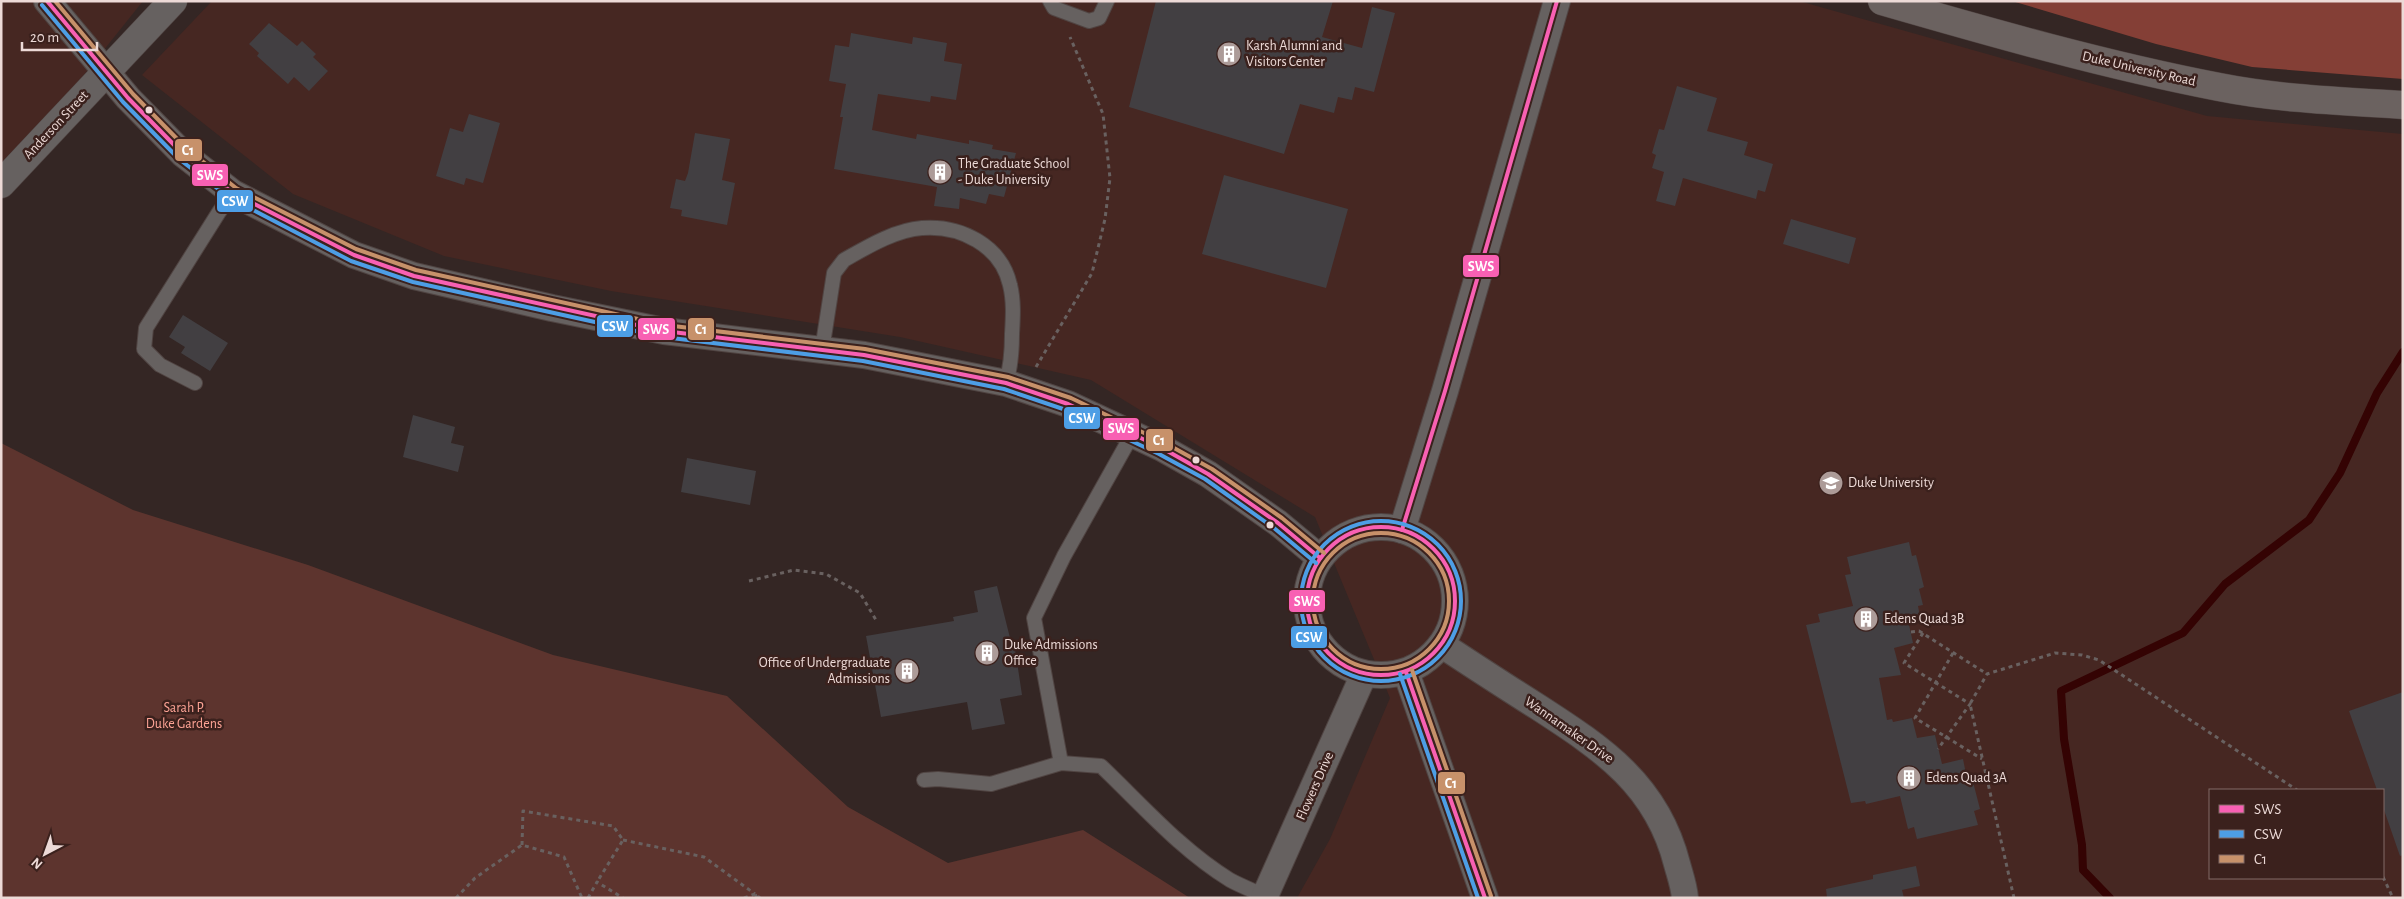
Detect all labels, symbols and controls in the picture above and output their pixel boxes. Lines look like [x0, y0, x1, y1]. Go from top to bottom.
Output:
scale bar [22, 20, 98, 52]
text: 20 m [30, 30, 59, 45]
place label: Karsh Alumni and Visitors Center [1246, 39, 1342, 69]
building icon: Karsh Alumni and Visitors Center [1216, 41, 1242, 67]
street label: Duke University Road [2081, 49, 2197, 89]
street label: Anderson Street [21, 88, 91, 162]
unlabelled marker [144, 105, 154, 115]
line badge: C1 [174, 138, 203, 162]
text: C1 [182, 144, 194, 158]
place label: The Graduate School - Duke University [958, 157, 1070, 187]
building icon: The Graduate School - Duke University [927, 159, 953, 185]
line badge: SWS [191, 163, 229, 187]
text: SWS [197, 169, 223, 183]
line badge: CSW [216, 189, 254, 213]
text: CSW [222, 195, 249, 209]
line badge: SWS [1462, 254, 1500, 278]
text: SWS [1468, 260, 1494, 274]
line badge: CSW [596, 314, 634, 338]
line badge: SWS [637, 317, 676, 341]
line badge: C1 [687, 317, 715, 341]
text: CSW [602, 320, 629, 334]
text: SWS [643, 323, 669, 337]
text: C1 [695, 323, 707, 337]
line badge: CSW [1063, 406, 1101, 430]
text: CSW [1069, 412, 1096, 426]
line badge: SWS [1102, 417, 1140, 441]
text: SWS [1108, 422, 1134, 436]
line badge: C1 [1145, 428, 1174, 452]
text: C1 [1153, 434, 1165, 448]
unlabelled marker [1191, 455, 1201, 465]
school or university icon: Duke University [1818, 470, 1844, 496]
place label: Duke University [1848, 476, 1934, 490]
unlabelled marker [1265, 520, 1275, 530]
line badge: SWS [1288, 589, 1326, 613]
text: SWS [1294, 595, 1320, 609]
building icon: Edens Quad 3B [1853, 606, 1879, 632]
place label: Edens Quad 3B [1884, 612, 1964, 626]
line badge: CSW [1290, 625, 1328, 649]
text: CSW [1296, 631, 1323, 645]
place label: Duke Admissions Office [1004, 638, 1098, 668]
building icon: Duke Admissions Office [974, 640, 1000, 666]
place label: Office of Undergraduate Admissions [759, 656, 890, 686]
building icon: Office of Undergraduate Admissions [894, 658, 920, 684]
street label: Wannamaker Drive [1522, 694, 1616, 766]
park label: Sarah P. Duke Gardens [146, 701, 222, 731]
street label: Flowers Drive [1294, 750, 1336, 822]
building icon: Edens Quad 3A [1896, 765, 1922, 791]
line badge: C1 [1437, 771, 1466, 795]
place label: Edens Quad 3A [1926, 771, 2007, 785]
text: C1 [1445, 777, 1457, 791]
legend [2209, 789, 2384, 879]
text: SWS [2254, 802, 2281, 817]
text: CSW [2254, 827, 2283, 842]
north arrow [20, 829, 70, 879]
text: C1 [2254, 852, 2267, 867]
text: N [29, 855, 45, 872]

